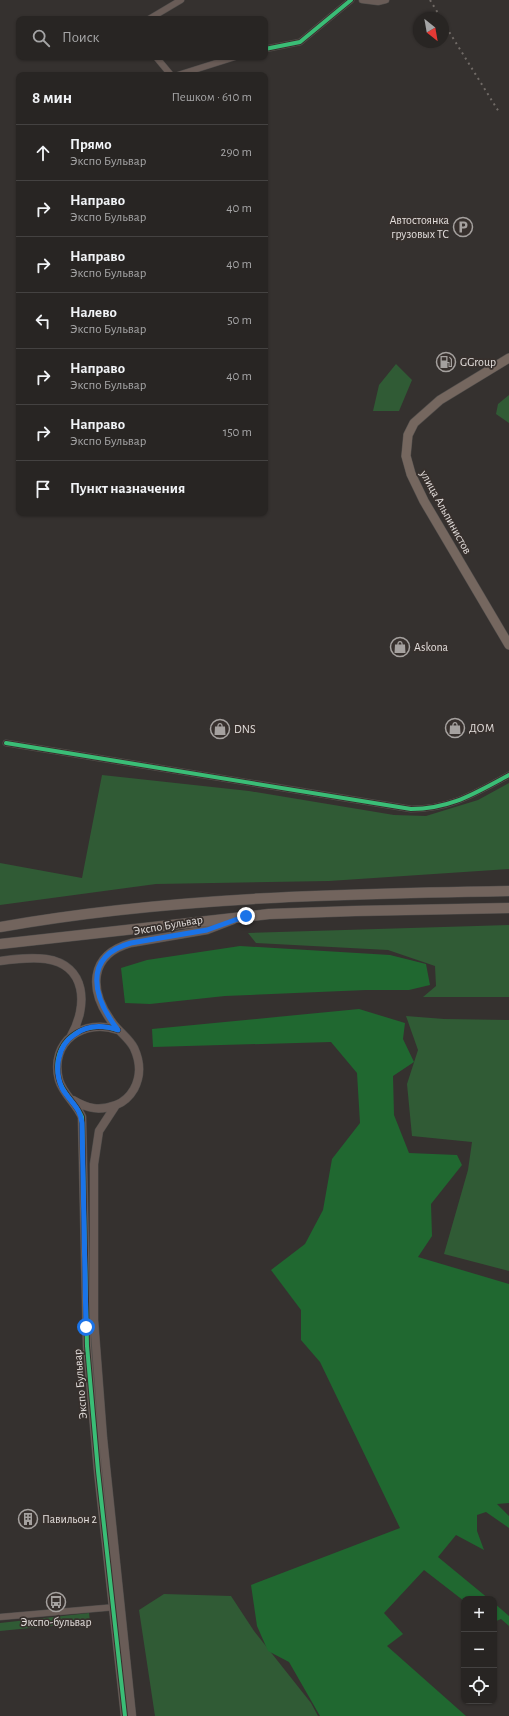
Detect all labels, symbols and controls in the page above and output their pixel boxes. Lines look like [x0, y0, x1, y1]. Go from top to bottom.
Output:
north arrow [413, 12, 449, 48]
search box [16, 16, 268, 60]
icon: search [30, 27, 52, 49]
text: Поиск [62, 30, 100, 45]
text: 8 мин [32, 89, 72, 106]
text: Пешком · 610 m [171, 91, 252, 104]
text: Прямо [70, 137, 112, 152]
icon: ahead [32, 142, 54, 164]
text: 290 m [221, 146, 252, 159]
text: Экспо Бульвар [70, 155, 146, 168]
text: Направо [70, 193, 125, 208]
icon: right [32, 198, 54, 220]
text: 40 m [226, 202, 252, 215]
text: Экспо Бульвар [70, 211, 146, 224]
place label: Автостоянка грузовых ТС [389, 214, 450, 241]
parking icon: Автостоянка грузовых ТС [452, 216, 474, 238]
text: Направо [70, 249, 125, 264]
icon: right [32, 254, 54, 276]
text: 40 m [226, 258, 252, 271]
text: Экспо Бульвар [70, 267, 146, 280]
text: Налево [70, 305, 117, 320]
icon: left [32, 310, 54, 332]
text: 50 m [227, 314, 252, 327]
text: Экспо Бульвар [70, 323, 146, 336]
fuel station icon: GGroup [435, 351, 457, 373]
place label: GGroup [460, 356, 496, 368]
text: Направо [70, 361, 125, 376]
icon: right [32, 366, 54, 388]
text: 40 m [226, 370, 252, 383]
text: Экспо Бульвар [70, 379, 146, 392]
text: Направо [70, 417, 125, 432]
icon: right [32, 422, 54, 444]
text: 150 m [223, 426, 252, 439]
text: Экспо Бульвар [70, 435, 146, 448]
street label: улица Альпинистов [417, 467, 474, 557]
icon: arrive [32, 478, 54, 500]
text: Пункт назначения [70, 481, 185, 496]
shop icon: Askona [389, 636, 411, 658]
place label: Askona [414, 641, 449, 653]
shop icon: ДОМ [444, 717, 466, 739]
shop icon: DNS [209, 718, 231, 740]
place label: ДОМ [469, 722, 495, 734]
place label: DNS [234, 723, 256, 735]
route end [237, 907, 255, 925]
street label: Экспо Бульвар [132, 913, 204, 938]
route start [77, 1318, 95, 1336]
street label: Экспо Бульвар [71, 1348, 90, 1420]
building icon: Павильон 2 [17, 1508, 39, 1530]
place label: Павильон 2 [42, 1513, 98, 1525]
bus stop icon: Экспо-бульвар [45, 1591, 67, 1613]
map controls [461, 1596, 497, 1704]
button: + [461, 1596, 497, 1632]
place label: Экспо-бульвар [20, 1616, 92, 1629]
button: − [461, 1632, 497, 1668]
button: locate [461, 1668, 497, 1704]

